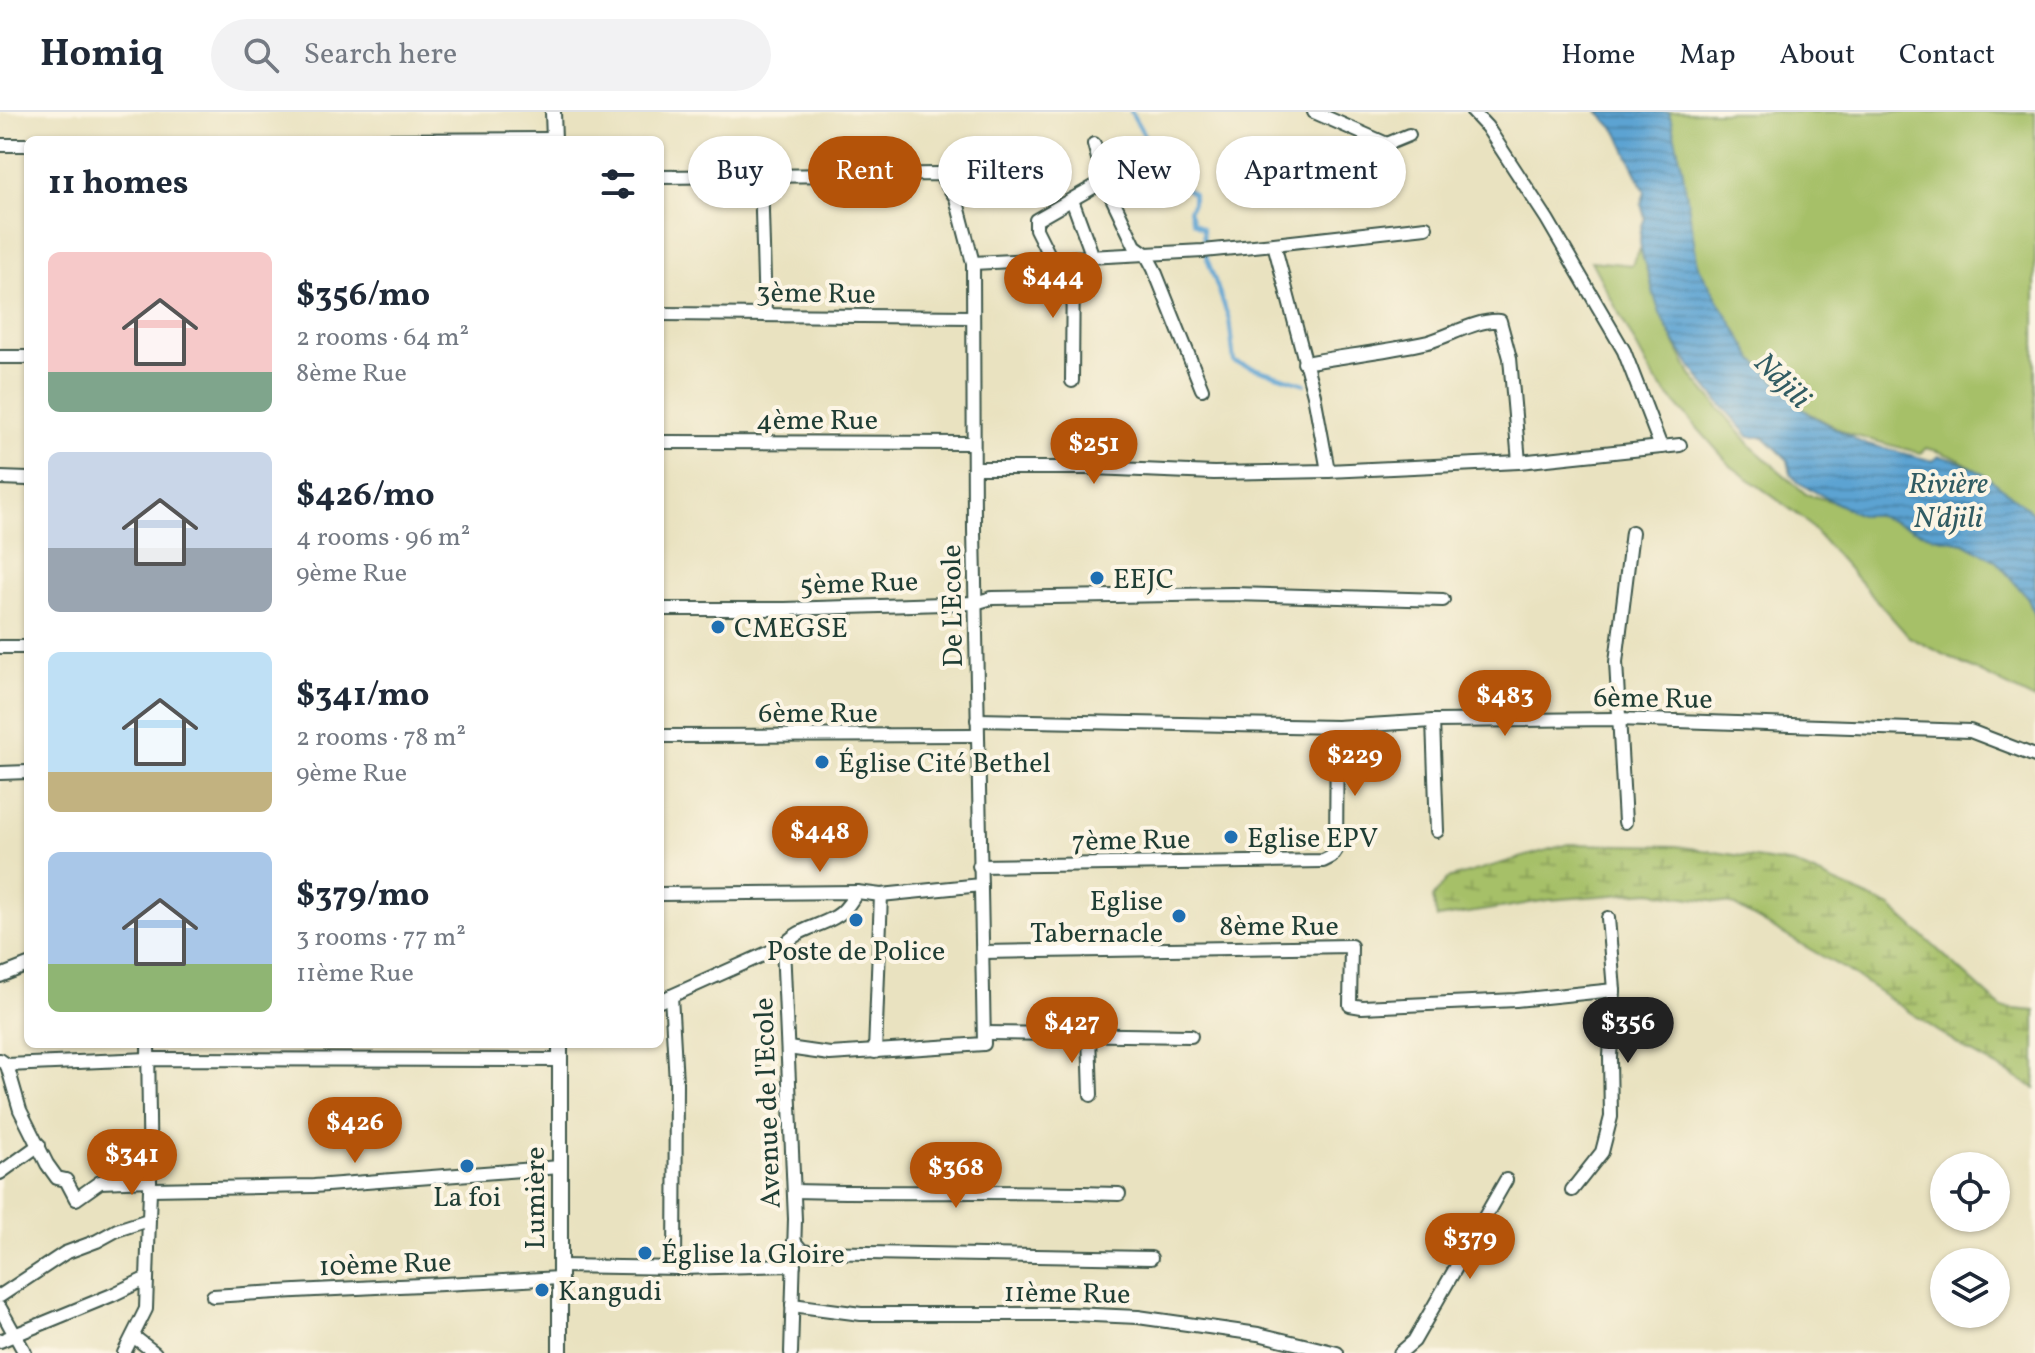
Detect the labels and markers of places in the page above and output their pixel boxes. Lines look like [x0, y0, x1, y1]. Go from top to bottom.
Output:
pin: $444 [1006, 252, 1100, 320]
pin: $251 [1047, 418, 1141, 486]
place label: EEJC [1113, 561, 1174, 600]
marker: EEJC [1088, 569, 1106, 587]
place label: CMEGSE [734, 610, 848, 649]
marker: CMEGSE [709, 618, 727, 636]
pin: $483 [1458, 670, 1552, 738]
pin: $229 [1308, 730, 1402, 798]
place label: Église Cité Bethel [838, 745, 1051, 784]
marker: Église Cité Bethel [813, 753, 831, 771]
pin: $448 [773, 806, 867, 874]
place label: Eglise EPV [1247, 820, 1378, 859]
marker: Eglise EPV [1222, 828, 1240, 846]
place label: Eglise Tabernacle [1030, 883, 1163, 954]
marker: Eglise Tabernacle [1170, 907, 1188, 925]
marker: Poste de Police [847, 911, 865, 929]
place label: Poste de Police [767, 933, 945, 972]
pin: $427 [1025, 997, 1119, 1065]
pin: $356 [1581, 997, 1675, 1065]
pin: $426 [308, 1097, 402, 1165]
pin: $341 [85, 1129, 179, 1197]
pin: $368 [909, 1142, 1003, 1210]
marker: La foi [458, 1157, 476, 1175]
place label: La foi [433, 1179, 501, 1218]
pin: $379 [1423, 1213, 1517, 1281]
place label: Église la Gloire [661, 1236, 845, 1275]
marker: Église la Gloire [636, 1244, 654, 1262]
place label: Kangudi [558, 1273, 662, 1312]
marker: Kangudi [533, 1281, 551, 1299]

